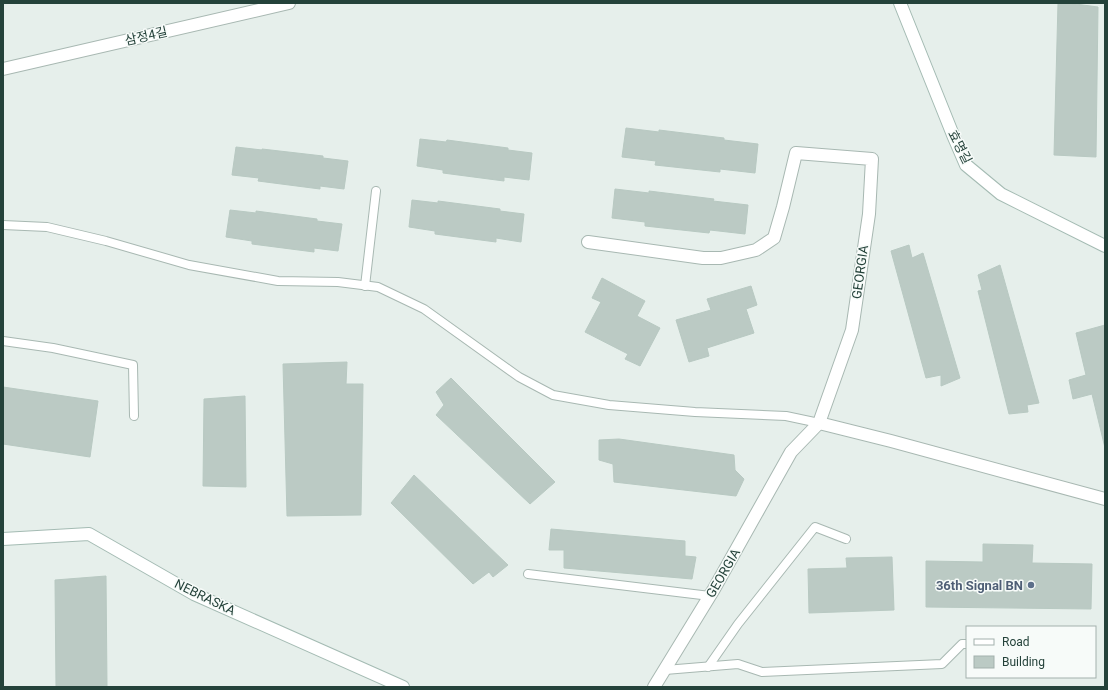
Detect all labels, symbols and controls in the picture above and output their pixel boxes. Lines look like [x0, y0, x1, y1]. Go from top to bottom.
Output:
street label: 삼정4길 [123, 24, 169, 48]
street label: 효명길 [945, 128, 975, 166]
street label: GEORGIA [849, 244, 871, 300]
street label: GEORGIA [703, 545, 743, 600]
street label: NEBRASKA [172, 576, 238, 618]
place label: 36th Signal BN [936, 578, 1023, 593]
marker: 36th Signal BN [1026, 580, 1036, 590]
legend [966, 626, 1096, 678]
text: Road [1002, 635, 1030, 649]
text: Building [1002, 655, 1045, 669]

